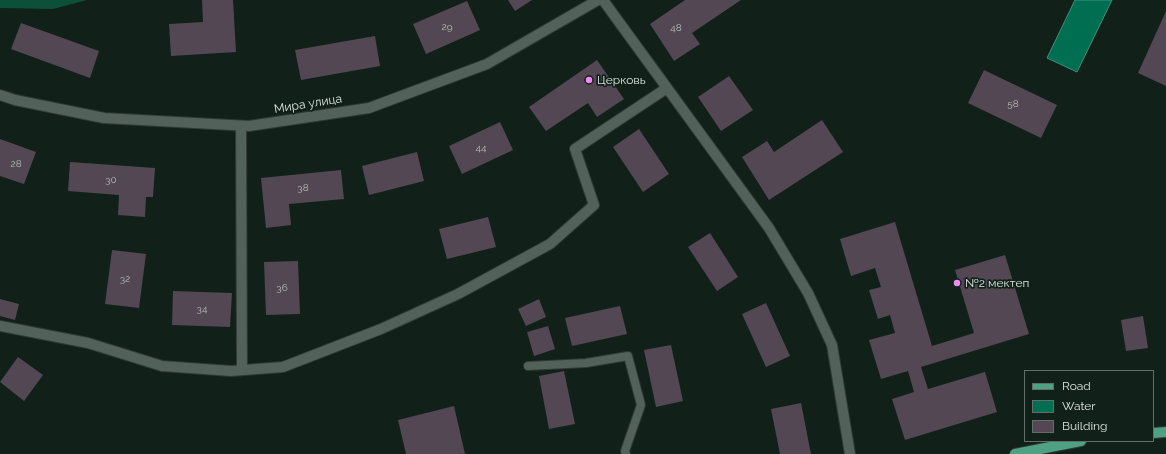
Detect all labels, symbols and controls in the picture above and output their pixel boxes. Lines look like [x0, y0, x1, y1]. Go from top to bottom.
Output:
house number: 29 [441, 21, 453, 33]
house number: 48 [670, 22, 682, 34]
place label: Церковь [597, 73, 646, 87]
marker: Церковь [584, 75, 594, 85]
street label: Мира улица [273, 92, 343, 116]
house number: 58 [1007, 98, 1019, 110]
house number: 44 [476, 142, 486, 154]
house number: 28 [10, 158, 22, 170]
house number: 30 [105, 174, 117, 186]
house number: 38 [297, 182, 309, 194]
house number: 32 [120, 273, 130, 285]
place label: №2 мектеп [965, 276, 1029, 290]
marker: №2 мектеп [952, 278, 962, 288]
house number: 36 [276, 282, 288, 294]
house number: 34 [197, 303, 207, 315]
legend [1024, 370, 1154, 442]
text: Road [1062, 379, 1091, 393]
text: Water [1062, 399, 1096, 413]
text: Building [1062, 419, 1108, 433]

